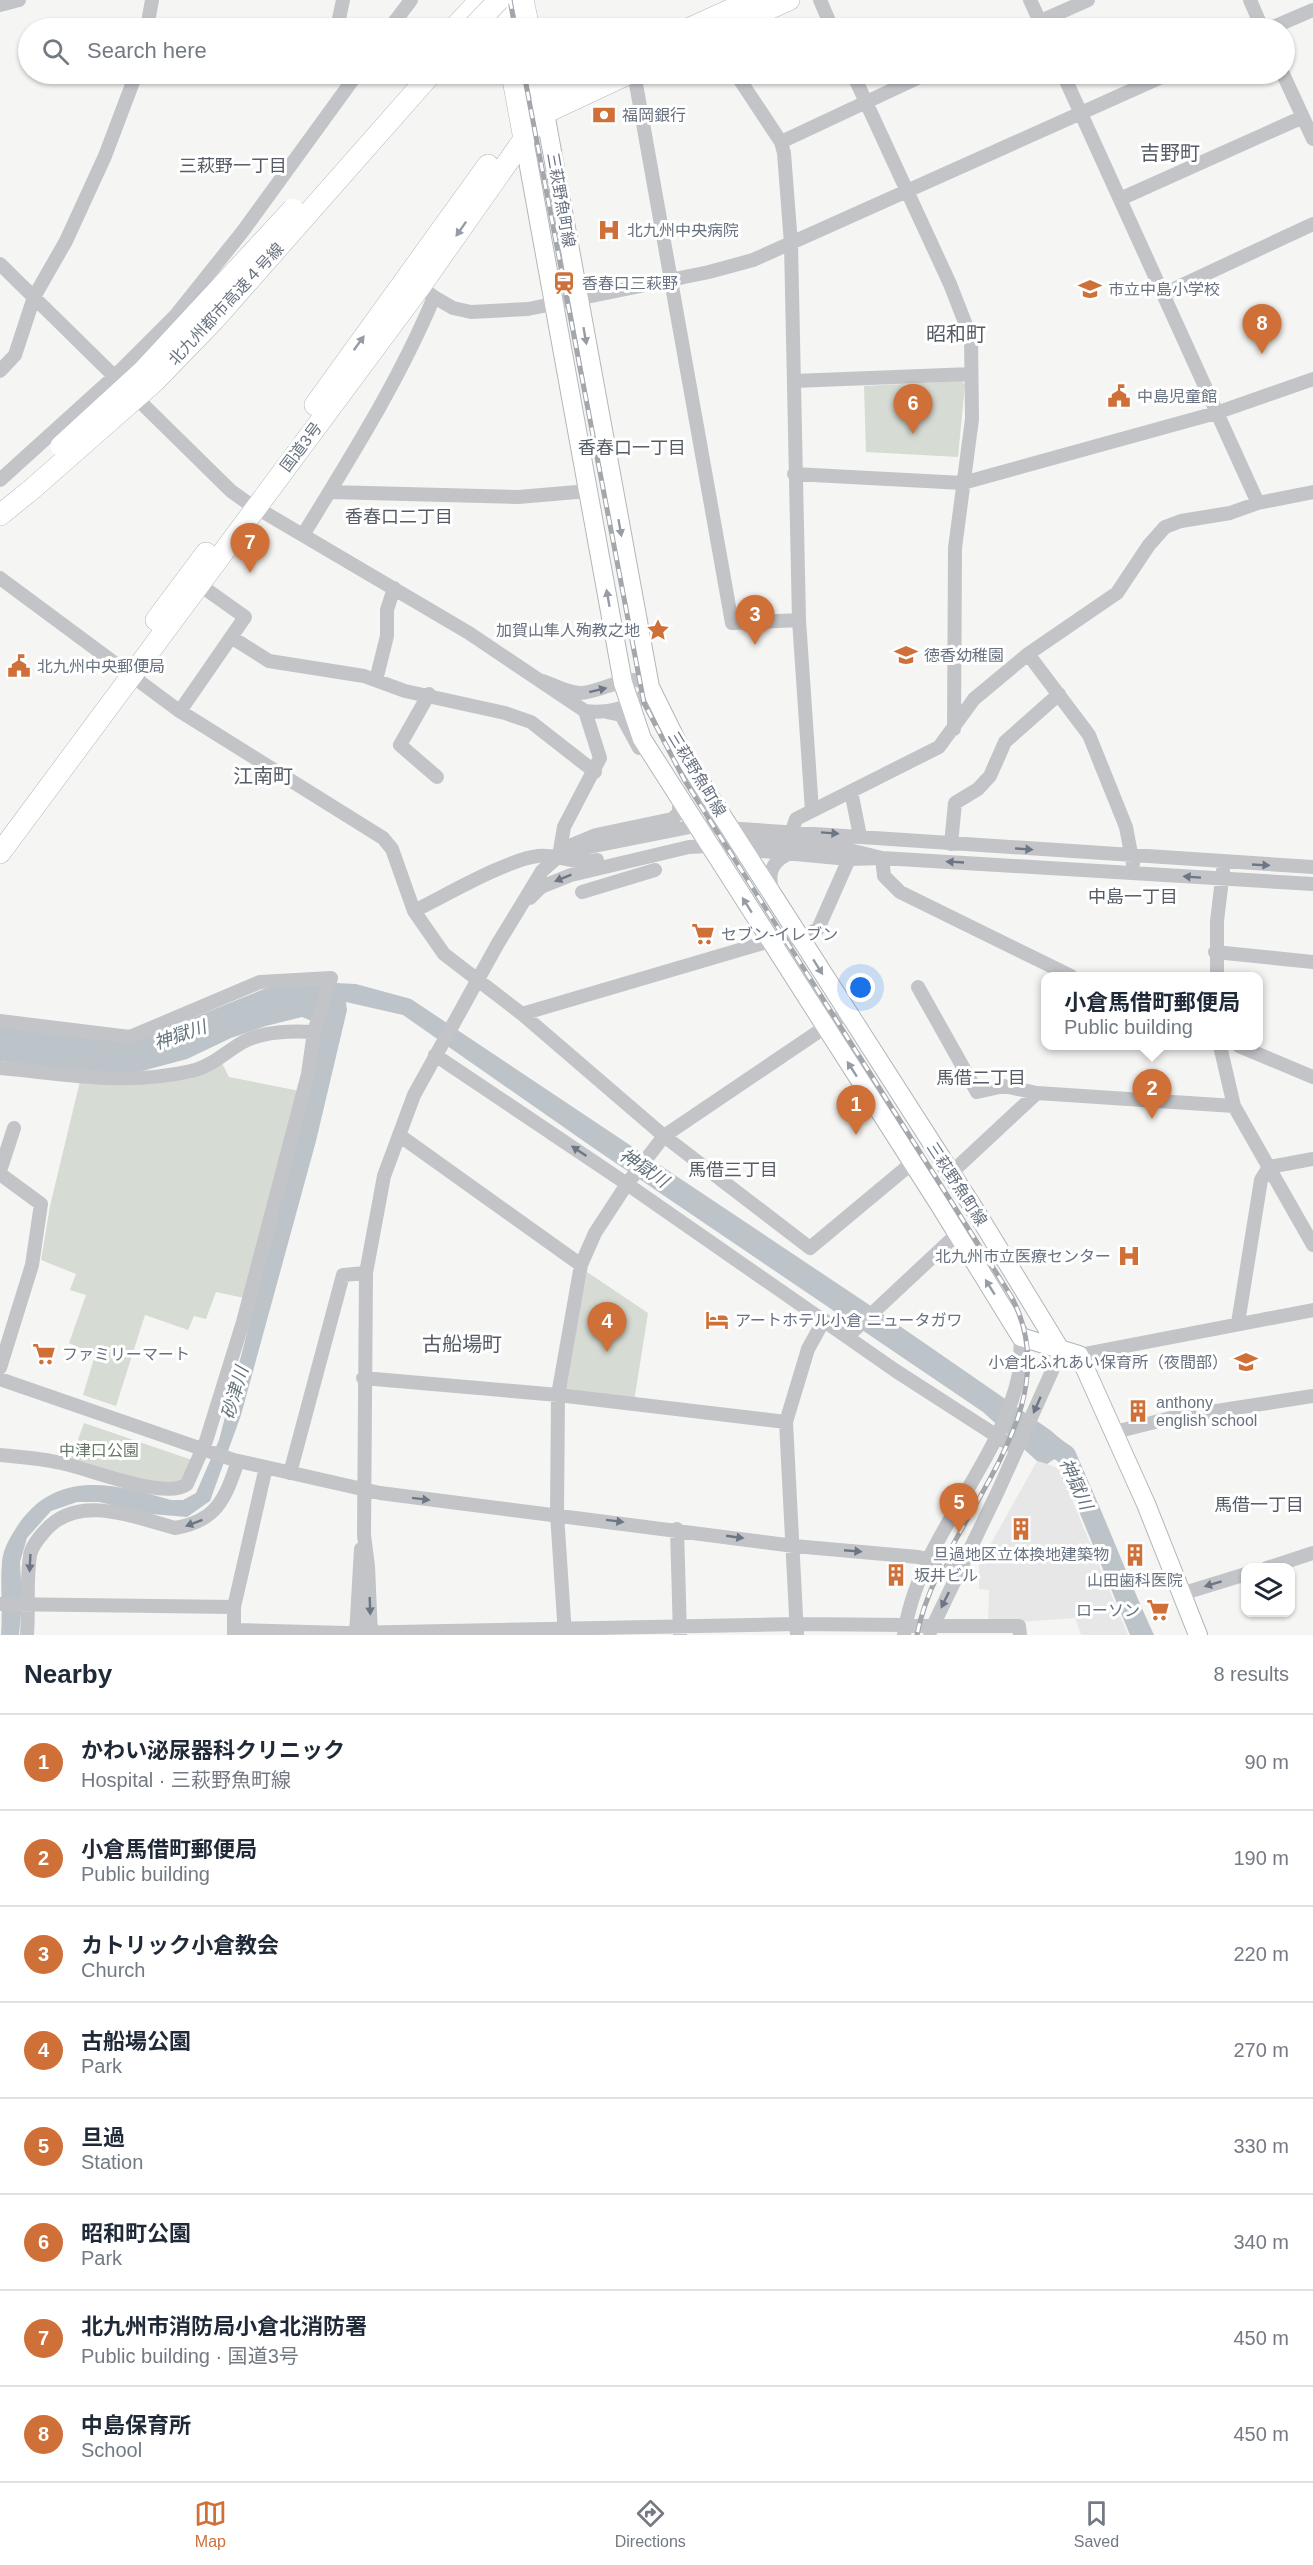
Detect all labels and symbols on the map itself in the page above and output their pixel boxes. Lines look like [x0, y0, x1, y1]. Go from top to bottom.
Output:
bank icon: 福岡銀行 [591, 102, 617, 128]
place label: 福岡銀行 [622, 107, 686, 124]
district label: 吉野町 [1140, 142, 1200, 164]
street label: 三萩野魚町線 [544, 151, 579, 249]
district label: 三萩野一丁目 [179, 156, 287, 176]
hospital icon: 北九州中央病院 [596, 217, 622, 243]
one-way arrow [455, 220, 467, 236]
place label: 北九州中央病院 [627, 222, 739, 239]
street label: 北九州都市高速４号線 [165, 240, 287, 368]
station icon: 香春口三萩野 [551, 270, 577, 296]
place label: 香春口三萩野 [582, 275, 678, 292]
school or university icon: 市立中島小学校 [1077, 276, 1103, 302]
place label: 市立中島小学校 [1108, 281, 1220, 298]
pin: 8 [1242, 304, 1282, 354]
district label: 昭和町 [926, 323, 986, 345]
one-way arrow [581, 327, 590, 346]
one-way arrow [353, 336, 365, 352]
public building icon: 中島児童館 [1106, 383, 1132, 409]
pin: 6 [894, 384, 932, 434]
place label: 中島児童館 [1137, 388, 1217, 405]
street label: 国道3号 [277, 419, 325, 475]
district label: 香春口一丁目 [578, 438, 686, 458]
district label: 香春口二丁目 [345, 507, 453, 527]
one-way arrow [616, 519, 625, 538]
pin: 7 [230, 524, 270, 573]
one-way arrow [603, 588, 612, 607]
pin: 3 [736, 596, 774, 645]
place icon: 加賀山隼人殉教之地 [645, 617, 671, 643]
place label: 加賀山隼人殉教之地 [496, 622, 640, 639]
school or university icon: 徳香幼稚園 [893, 642, 919, 668]
place label: 徳香幼稚園 [924, 647, 1004, 664]
public building icon: 北九州中央郵便局 [6, 653, 32, 679]
place label: 北九州中央郵便局 [37, 658, 165, 675]
one-way arrow [588, 685, 607, 695]
street label: 三萩野魚町線 [665, 728, 730, 820]
district label: 江南町 [233, 765, 293, 787]
one-way arrow [820, 829, 839, 838]
one-way arrow [1015, 844, 1034, 854]
one-way arrow [946, 857, 965, 867]
one-way arrow [1251, 860, 1270, 869]
one-way arrow [1182, 872, 1201, 881]
one-way arrow [554, 874, 572, 883]
district label: 中島一丁目 [1088, 887, 1178, 907]
one-way arrow [742, 897, 753, 913]
supermarket icon: セブン-イレブン [690, 921, 716, 947]
place label: セブン-イレブン [721, 926, 838, 943]
one-way arrow [813, 959, 824, 975]
your location [846, 973, 875, 1002]
water label: 神獄川 [151, 1016, 211, 1053]
one-way arrow [847, 1061, 858, 1077]
district label: 馬借二丁目 [936, 1068, 1026, 1088]
pin: 2 [1132, 1070, 1172, 1119]
pin: 1 [836, 1086, 876, 1135]
street label: 三萩野魚町線 [924, 1139, 991, 1229]
one-way arrow [571, 1145, 587, 1157]
water label: 神獄川 [616, 1145, 674, 1193]
district label: 馬借三丁目 [688, 1160, 778, 1180]
hospital icon: 北九州市立医療センター [1116, 1243, 1142, 1269]
place label: 北九州市立医療センター [935, 1248, 1111, 1265]
one-way arrow [985, 1279, 996, 1295]
pin: 4 [588, 1302, 626, 1352]
hotel icon: アートホテル小倉 ニュータガワ [704, 1307, 730, 1333]
place label: アートホテル小倉 ニュータガワ [735, 1312, 963, 1329]
district label: 古船場町 [422, 1333, 502, 1355]
supermarket icon: ファミリーマート [31, 1341, 57, 1367]
place label: ファミリーマート [62, 1346, 190, 1363]
school or university icon: 小倉北ふれあい保育所（夜間部） [1233, 1349, 1259, 1375]
place label: 小倉北ふれあい保育所（夜間部） [988, 1354, 1228, 1371]
water label: 砂津川 [218, 1362, 253, 1422]
place label: anthony english school [1156, 1394, 1257, 1429]
one-way arrow [1032, 1396, 1042, 1414]
building icon: anthony english school [1125, 1398, 1151, 1424]
park label: 中津口公園 [59, 1442, 139, 1459]
water label: 神獄川 [1056, 1455, 1097, 1515]
pin: 5 [940, 1484, 978, 1533]
one-way arrow [412, 1494, 431, 1503]
district label: 馬借一丁目 [1214, 1495, 1304, 1515]
building icon: 旦過地区立体換地建築物 [1008, 1516, 1034, 1542]
one-way arrow [606, 1517, 625, 1526]
one-way arrow [185, 1518, 203, 1528]
one-way arrow [726, 1533, 745, 1542]
building icon: 山田歯科医院 [1122, 1542, 1148, 1568]
one-way arrow [843, 1546, 862, 1556]
place label: 旦過地区立体換地建築物 [933, 1546, 1109, 1563]
one-way arrow [26, 1553, 35, 1572]
building icon: 坂井ビル [883, 1562, 909, 1588]
place label: 坂井ビル [914, 1567, 978, 1584]
place label: 山田歯科医院 [1087, 1572, 1183, 1589]
one-way arrow [1204, 1580, 1222, 1589]
one-way arrow [940, 1591, 949, 1608]
one-way arrow [365, 1596, 374, 1615]
supermarket icon: ローソン [1145, 1597, 1171, 1623]
place label: ローソン [1076, 1602, 1140, 1619]

